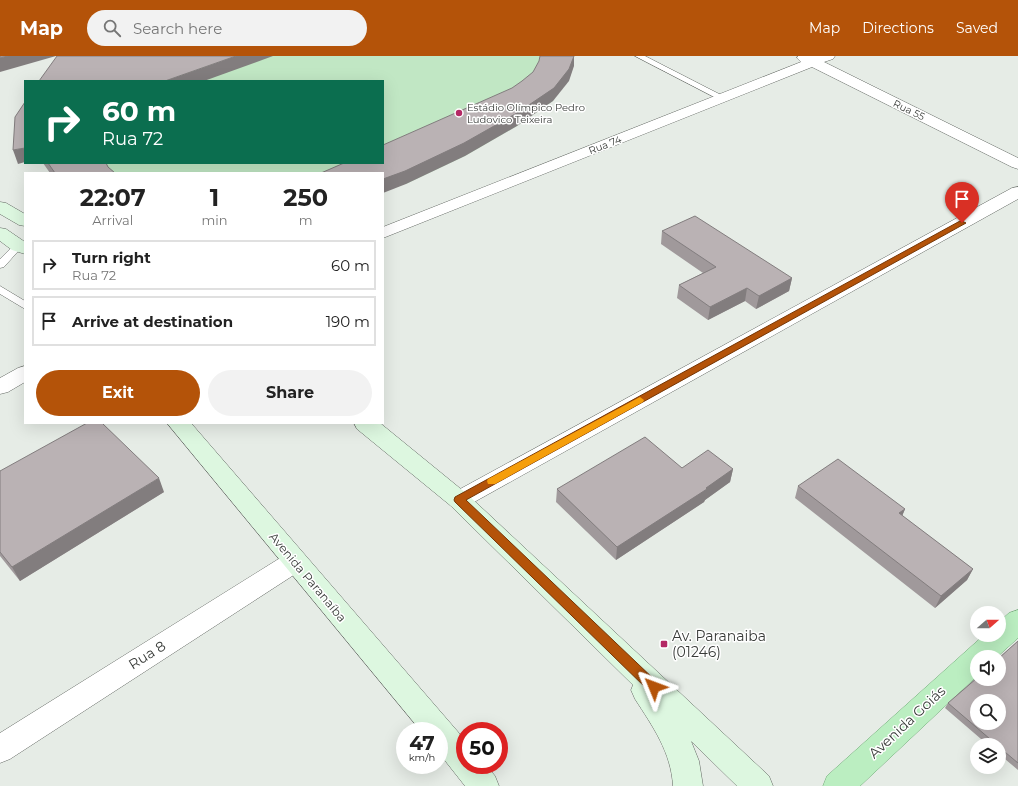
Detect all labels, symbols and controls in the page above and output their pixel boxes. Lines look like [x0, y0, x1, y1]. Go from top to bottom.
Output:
search box [87, 10, 367, 46]
text: Map [20, 17, 63, 40]
icon: search [101, 17, 123, 39]
text: Search here [133, 19, 222, 38]
text: Map [809, 19, 840, 37]
text: Directions [862, 19, 934, 37]
text: Saved [956, 19, 998, 37]
text: 60 m [102, 94, 176, 128]
icon: right [36, 96, 88, 148]
street label: Rua 55 [891, 97, 927, 123]
place label: Estádio Olímpico Pedro Ludovico Teixeira [467, 101, 585, 126]
marker: Estádio Olímpico Pedro Ludovico Teixeira [454, 108, 464, 118]
text: Rua 72 [102, 128, 163, 150]
street label: Rua 74 [587, 133, 624, 157]
pin [945, 182, 979, 223]
text: 22:07 [80, 183, 146, 212]
text: 1 [210, 183, 219, 212]
text: 250 [283, 183, 328, 212]
icon: arrive [951, 188, 973, 210]
text: Arrival [92, 212, 133, 228]
text: min [201, 212, 228, 228]
text: m [299, 212, 313, 228]
text: Turn right [72, 248, 151, 267]
icon: right [38, 254, 60, 276]
text: 60 m [331, 256, 370, 275]
text: Rua 72 [72, 267, 116, 283]
icon: arrive [38, 310, 60, 332]
text: Arrive at destination [72, 312, 233, 331]
text: 190 m [326, 312, 370, 331]
button: Exit [36, 370, 200, 416]
button: Share [208, 370, 372, 416]
street label: Avenida Paranaíba [266, 529, 350, 625]
north arrow [970, 606, 1006, 642]
map controls [970, 606, 1006, 774]
place label: Av. Paranaiba (01246) [672, 627, 766, 661]
street label: Rua 8 [125, 637, 169, 673]
marker: Av. Paranaiba (01246) [659, 639, 669, 649]
button: sound [970, 650, 1006, 686]
position arrow [633, 666, 675, 708]
street label: Avenida Goiás [865, 682, 949, 762]
button: search [970, 694, 1006, 730]
speed limit sign: 50 [456, 722, 508, 774]
text: 47 [409, 731, 435, 755]
button: layers [970, 738, 1006, 774]
text: km/h [409, 751, 435, 764]

